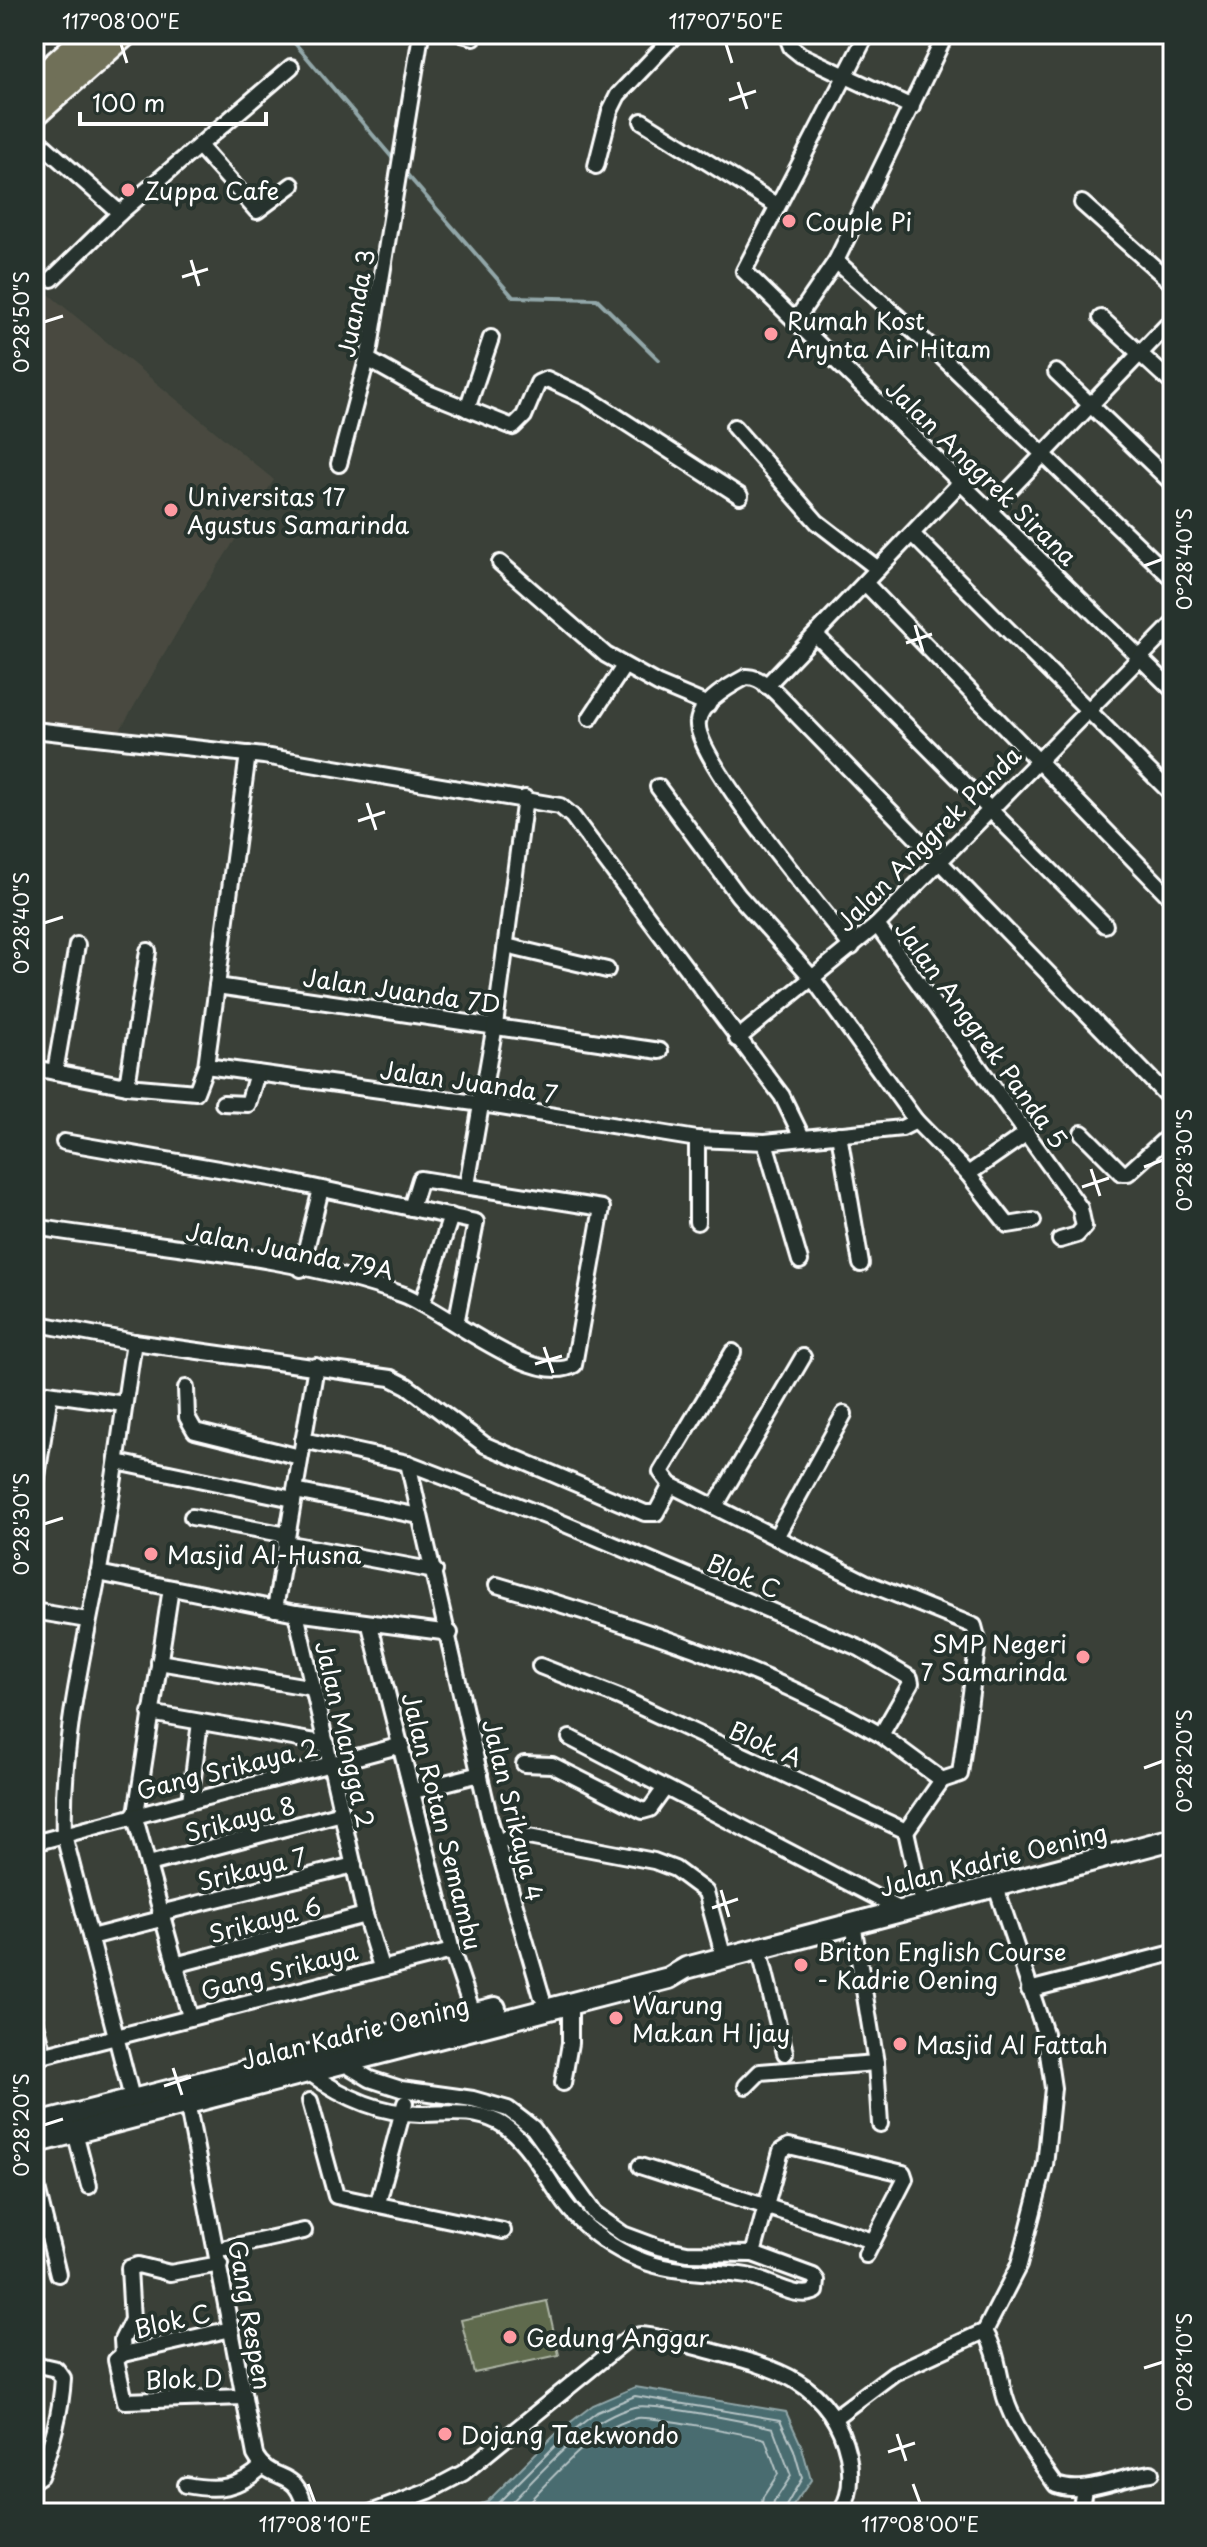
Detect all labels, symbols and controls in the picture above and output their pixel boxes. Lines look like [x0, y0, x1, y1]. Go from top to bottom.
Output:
text: 117°08'00"E [62, 6, 180, 36]
text: 117°07'50"E [669, 6, 783, 36]
scale bar [80, 76, 266, 126]
text: 100 m [92, 84, 165, 120]
place label: Zuppa Cafe [144, 172, 279, 208]
marker: Zuppa Cafe [119, 181, 137, 199]
place label: Couple Pi [805, 203, 912, 239]
marker: Couple Pi [780, 212, 798, 230]
street label: Juanda 3 [327, 246, 383, 360]
text: 0°28'50"S [6, 271, 36, 373]
place label: Rumah Kost Arynta Air Hitam [787, 302, 991, 366]
marker: Rumah Kost Arynta Air Hitam [762, 325, 780, 343]
street label: Jalan Anggrek Sirana [878, 371, 1086, 573]
place label: Universitas 17 Agustus Samarinda [187, 478, 410, 542]
marker: Universitas 17 Agustus Samarinda [162, 501, 180, 519]
text: 0°28'40"S [1169, 508, 1199, 610]
street label: Jalan Anggrek Panda [827, 737, 1029, 939]
text: 0°28'40"S [6, 872, 36, 974]
street label: Jalan Anggrek Panda 5 [887, 913, 1077, 1155]
street label: Jalan Juanda 7D [301, 958, 503, 1022]
street label: Jalan Juanda 7 [378, 1051, 560, 1111]
text: 0°28'30"S [1169, 1109, 1199, 1211]
street label: Jalan Juanda 79A [183, 1212, 397, 1288]
text: 0°28'30"S [6, 1473, 36, 1575]
place label: Masjid Al-Husna [167, 1536, 361, 1572]
street label: Blok C [702, 1543, 786, 1607]
marker: Masjid Al-Husna [142, 1545, 160, 1563]
place label: SMP Negeri 7 Samarinda [921, 1625, 1067, 1689]
street label: Jalan Mangga 2 [307, 1637, 385, 1831]
marker: SMP Negeri 7 Samarinda [1074, 1648, 1092, 1666]
street label: Jalan Rotan Semambu [394, 1688, 492, 1954]
text: 0°28'20"S [1169, 1709, 1199, 1813]
street label: Blok A [724, 1711, 808, 1775]
street label: Jalan Srikaya 4 [474, 1715, 554, 1905]
street label: Gang Srikaya 2 [132, 1728, 322, 1808]
street label: Srikaya 8 [181, 1786, 299, 1850]
street label: Jalan Kadrie Oening [875, 1813, 1111, 1905]
street label: Srikaya 7 [194, 1837, 311, 1899]
street label: Srikaya 6 [205, 1887, 325, 1951]
street label: Gang Srikaya [197, 1932, 361, 2008]
place label: Briton English Course - Kadrie Oening [817, 1933, 1067, 1997]
marker: Briton English Course - Kadrie Oening [792, 1956, 810, 1974]
street label: Jalan Kadrie Oening [237, 1986, 473, 2078]
place label: Warung Makan H Ijay [632, 1986, 790, 2050]
marker: Warung Makan H Ijay [607, 2009, 625, 2027]
place label: Masjid Al Fattah [916, 2026, 1108, 2062]
marker: Masjid Al Fattah [891, 2035, 909, 2053]
text: 0°28'20"S [6, 2073, 36, 2177]
street label: Gang Respen [220, 2237, 282, 2393]
street label: Blok C [130, 2294, 214, 2346]
text: 0°28'10"S [1169, 2313, 1199, 2411]
place label: Gedung Anggar [526, 2319, 709, 2355]
marker: Gedung Anggar [501, 2328, 519, 2346]
street label: Blok D [145, 2359, 223, 2397]
place label: Dojang Taekwondo [461, 2416, 679, 2452]
marker: Dojang Taekwondo [436, 2425, 454, 2443]
text: 117°08'10"E [259, 2509, 371, 2539]
text: 117°08'00"E [861, 2509, 979, 2539]

